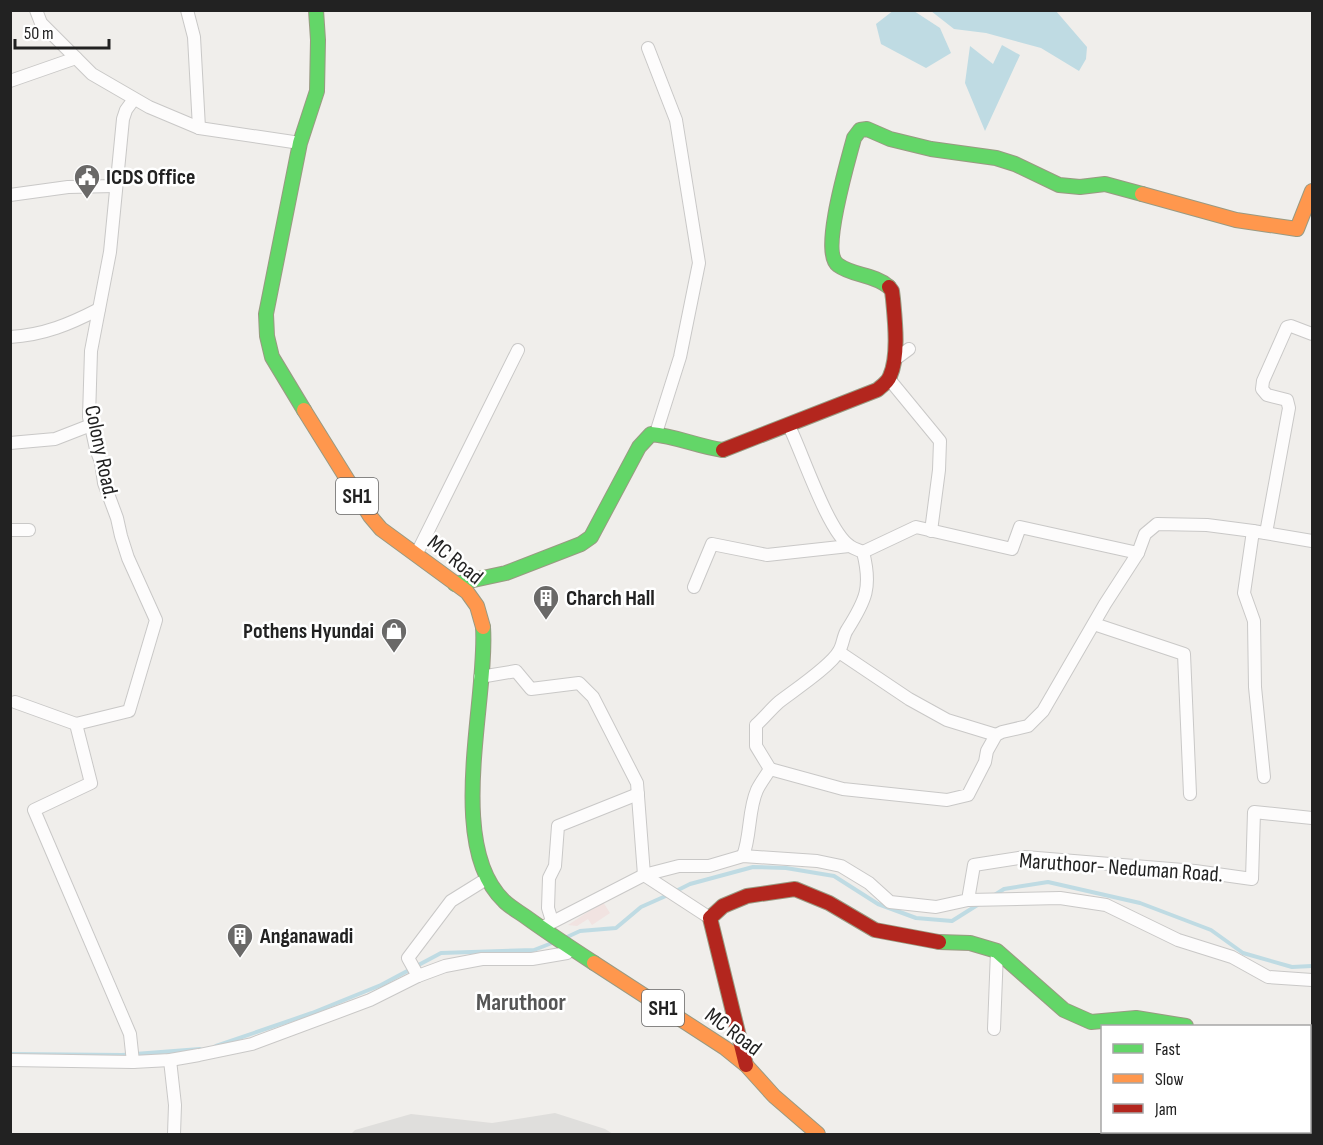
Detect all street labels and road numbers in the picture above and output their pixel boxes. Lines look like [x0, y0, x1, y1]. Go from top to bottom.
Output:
street label: Colony Road. [78, 403, 124, 501]
road number: SH1 [336, 478, 378, 514]
street label: MC Road [422, 529, 488, 591]
street label: Maruthoor- Neduman Road. [1018, 847, 1224, 889]
road number: SH1 [642, 990, 684, 1026]
street label: MC Road [699, 1002, 767, 1062]

